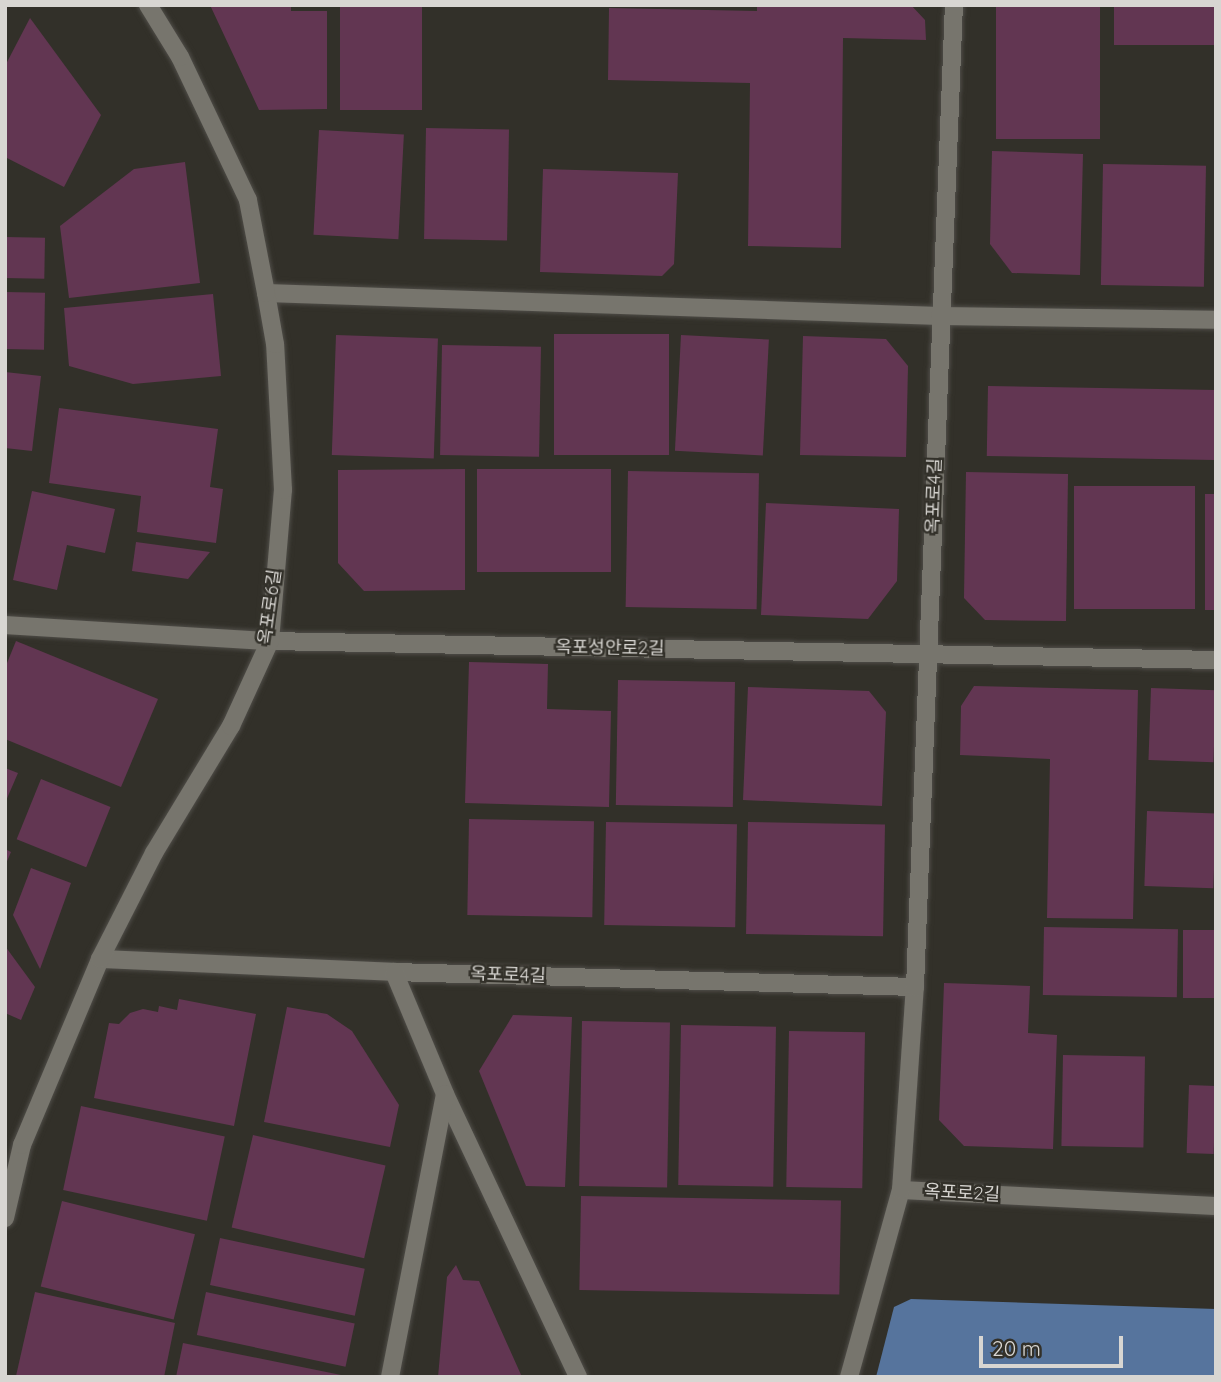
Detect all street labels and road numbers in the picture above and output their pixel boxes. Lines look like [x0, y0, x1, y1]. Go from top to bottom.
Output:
street label: 옥포로4길 [922, 458, 946, 534]
street label: 옥포로6길 [254, 568, 286, 646]
street label: 옥포성안로2길 [555, 636, 665, 660]
street label: 옥포로4길 [470, 963, 546, 987]
street label: 옥포로2길 [923, 1180, 1001, 1206]

